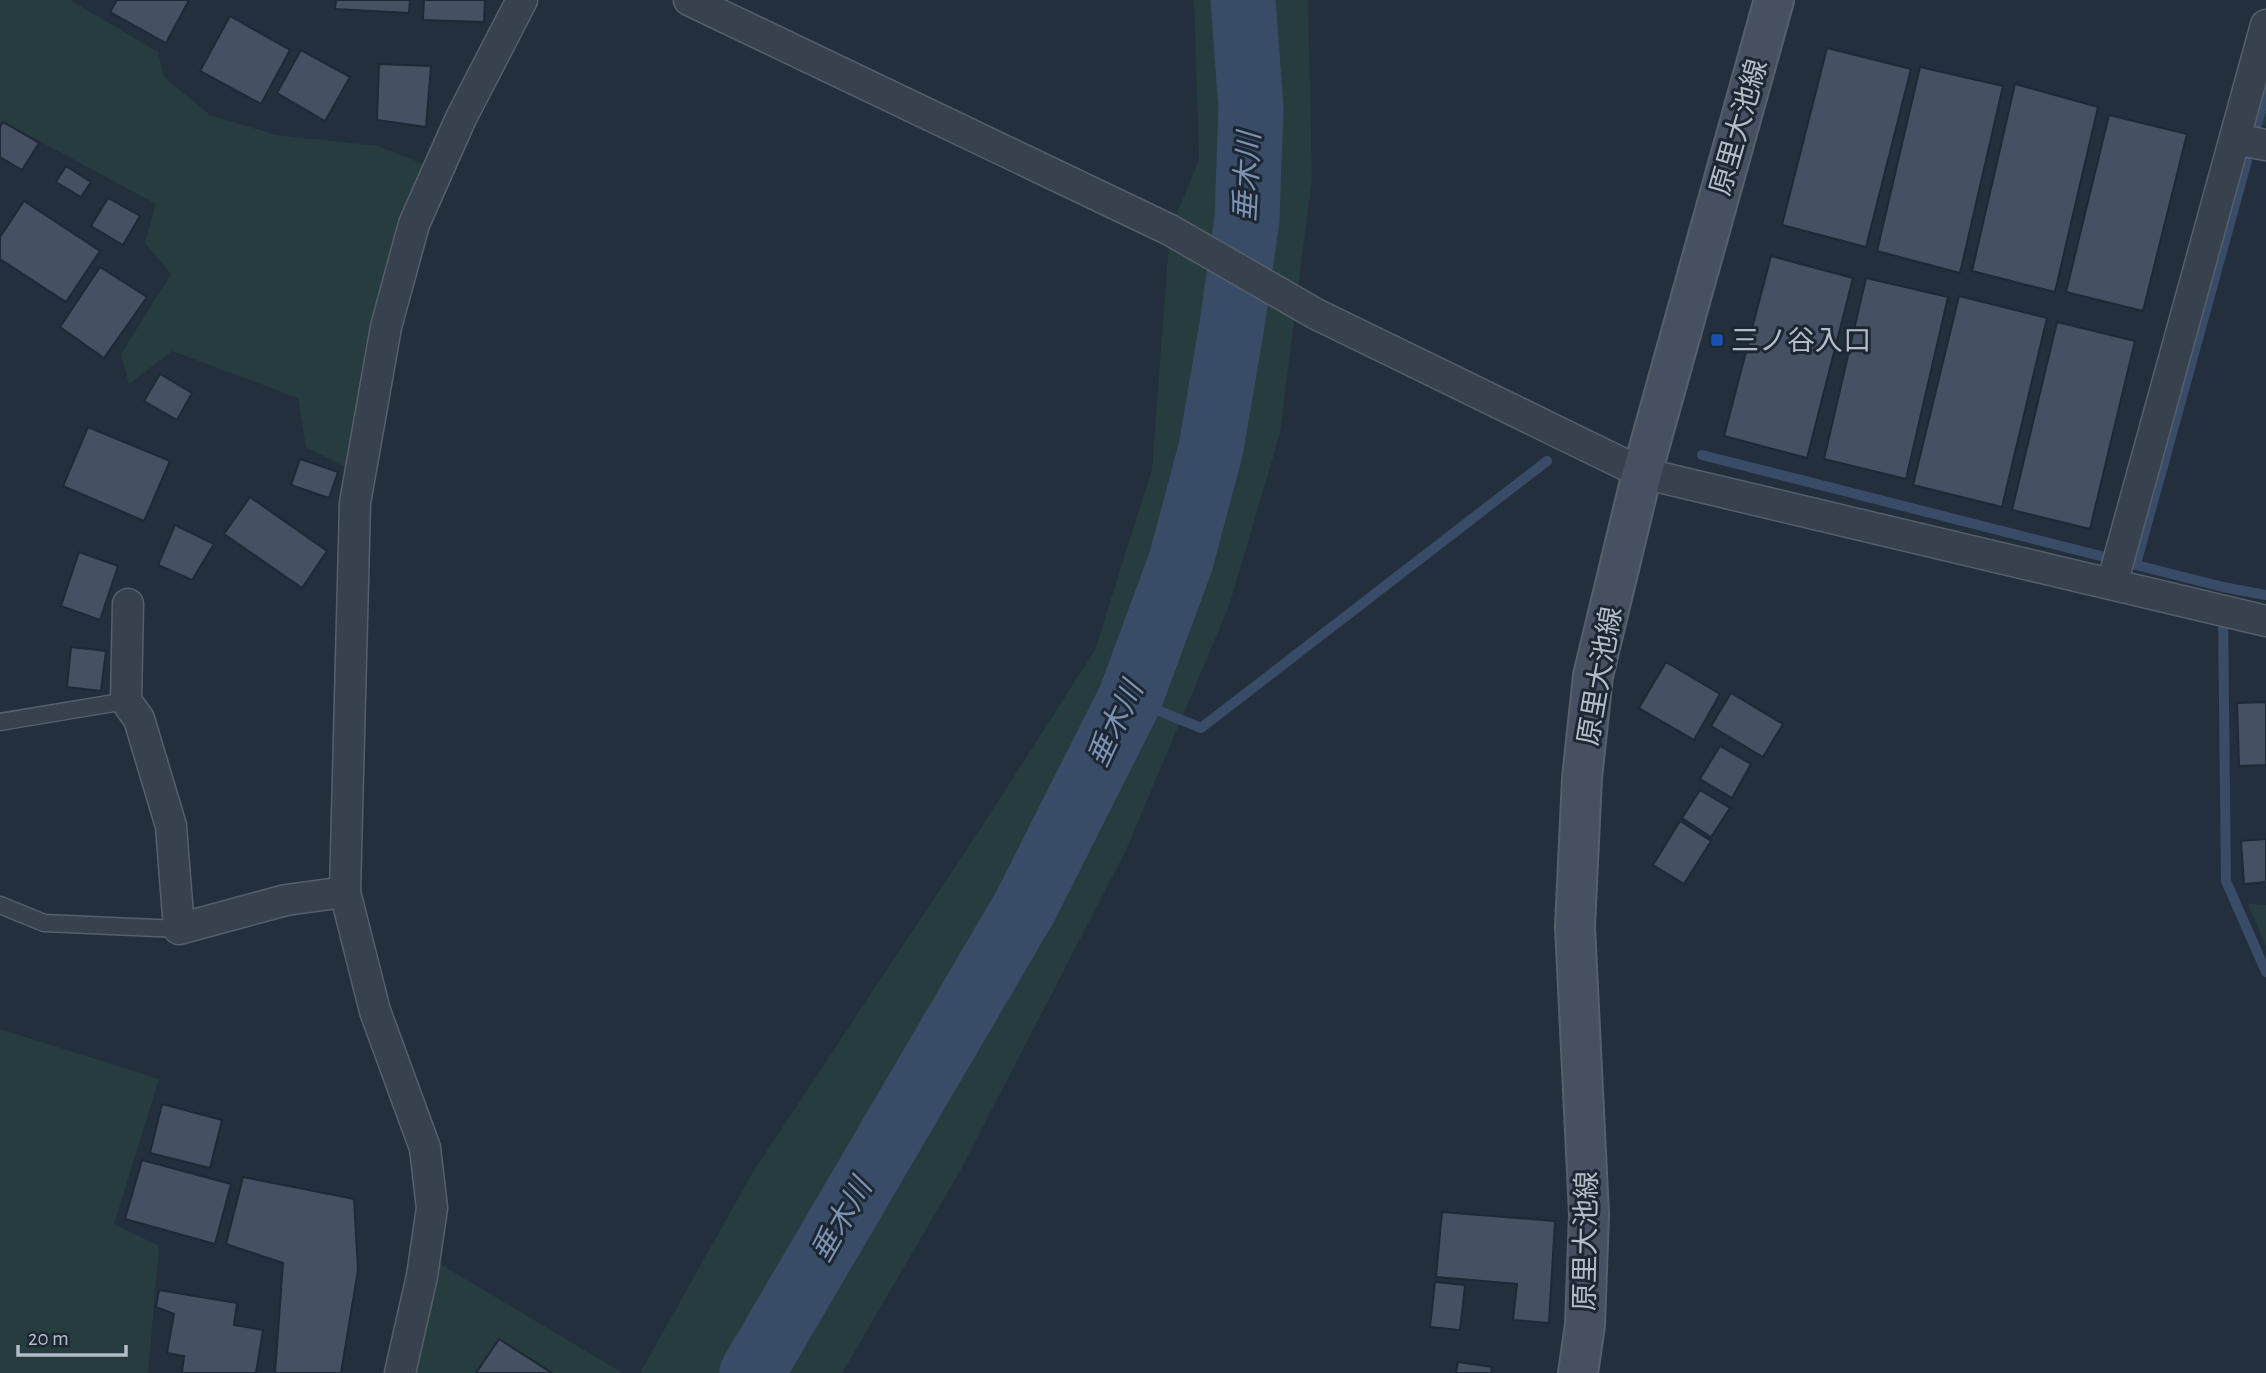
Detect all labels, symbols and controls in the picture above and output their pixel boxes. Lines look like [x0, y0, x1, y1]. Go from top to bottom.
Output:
street label: 原里大池線 [1705, 56, 1773, 199]
water label: 垂木川 [1229, 128, 1265, 223]
place label: 三ノ谷入口 [1731, 327, 1871, 356]
marker: 三ノ谷入口 [1709, 332, 1725, 348]
street label: 原里大池線 [1573, 605, 1627, 748]
water label: 垂木川 [1081, 674, 1150, 772]
water label: 垂木川 [805, 1170, 879, 1267]
street label: 原里大池線 [1570, 1171, 1602, 1311]
scale bar [18, 1314, 126, 1358]
text: 20 m [28, 1328, 69, 1349]

